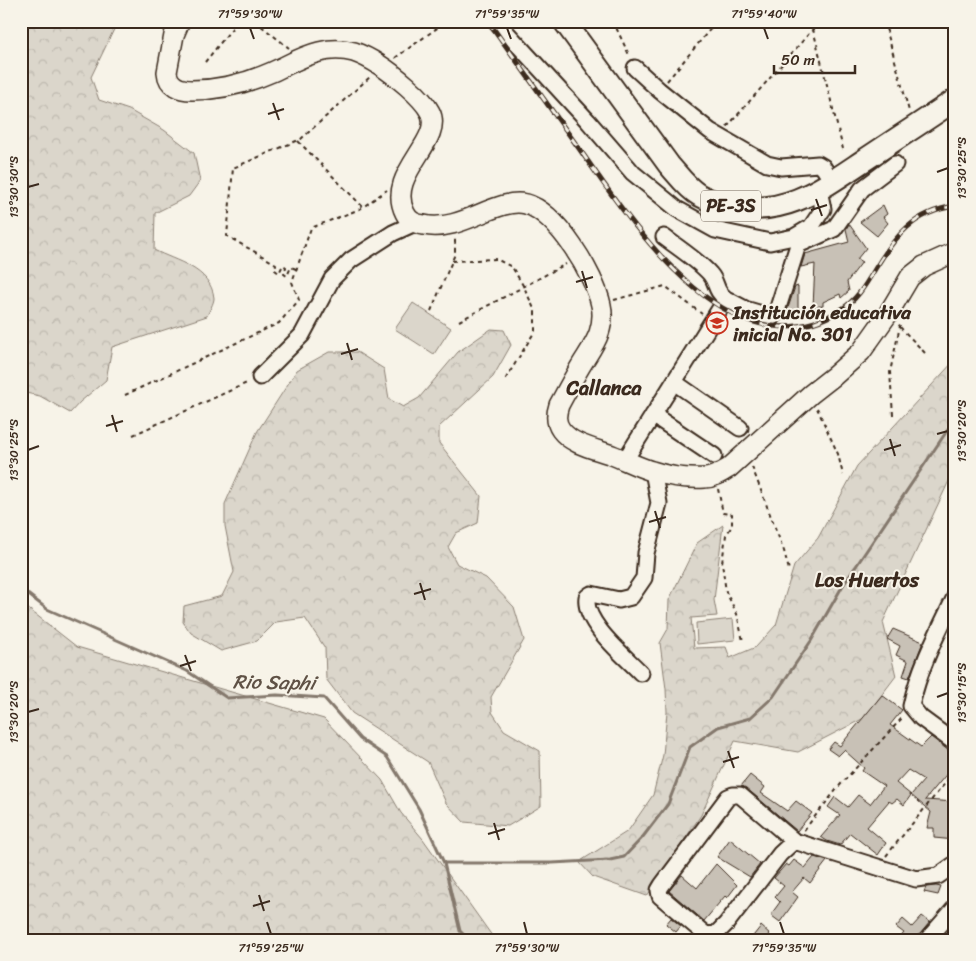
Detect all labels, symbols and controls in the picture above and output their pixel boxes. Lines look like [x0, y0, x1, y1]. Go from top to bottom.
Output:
text: 71°59'30"W [218, 3, 283, 25]
text: 71°59'35"W [475, 3, 540, 25]
text: 71°59'40"W [731, 3, 798, 25]
scale bar [774, 42, 855, 74]
text: 50 m [781, 47, 816, 73]
text: 13°30'25"S [951, 136, 973, 199]
text: 13°30'30"S [3, 155, 25, 218]
road number: PE-3S [701, 190, 761, 222]
place label: Institución educativa inicial No. 301 [732, 296, 911, 351]
school or university icon: Institución educativa inicial No. 301 [705, 311, 729, 335]
district label: Callanca [566, 371, 642, 406]
text: 13°30'20"S [951, 399, 973, 462]
text: 13°30'25"S [3, 418, 25, 481]
district label: Los Huertos [815, 563, 920, 598]
text: 13°30'15"S [951, 662, 973, 723]
water label: Rio Saphi [233, 664, 320, 701]
text: 13°30'20"S [3, 680, 25, 743]
text: 71°59'25"W [239, 937, 304, 959]
text: 71°59'30"W [495, 937, 560, 959]
text: 71°59'35"W [752, 937, 817, 959]

